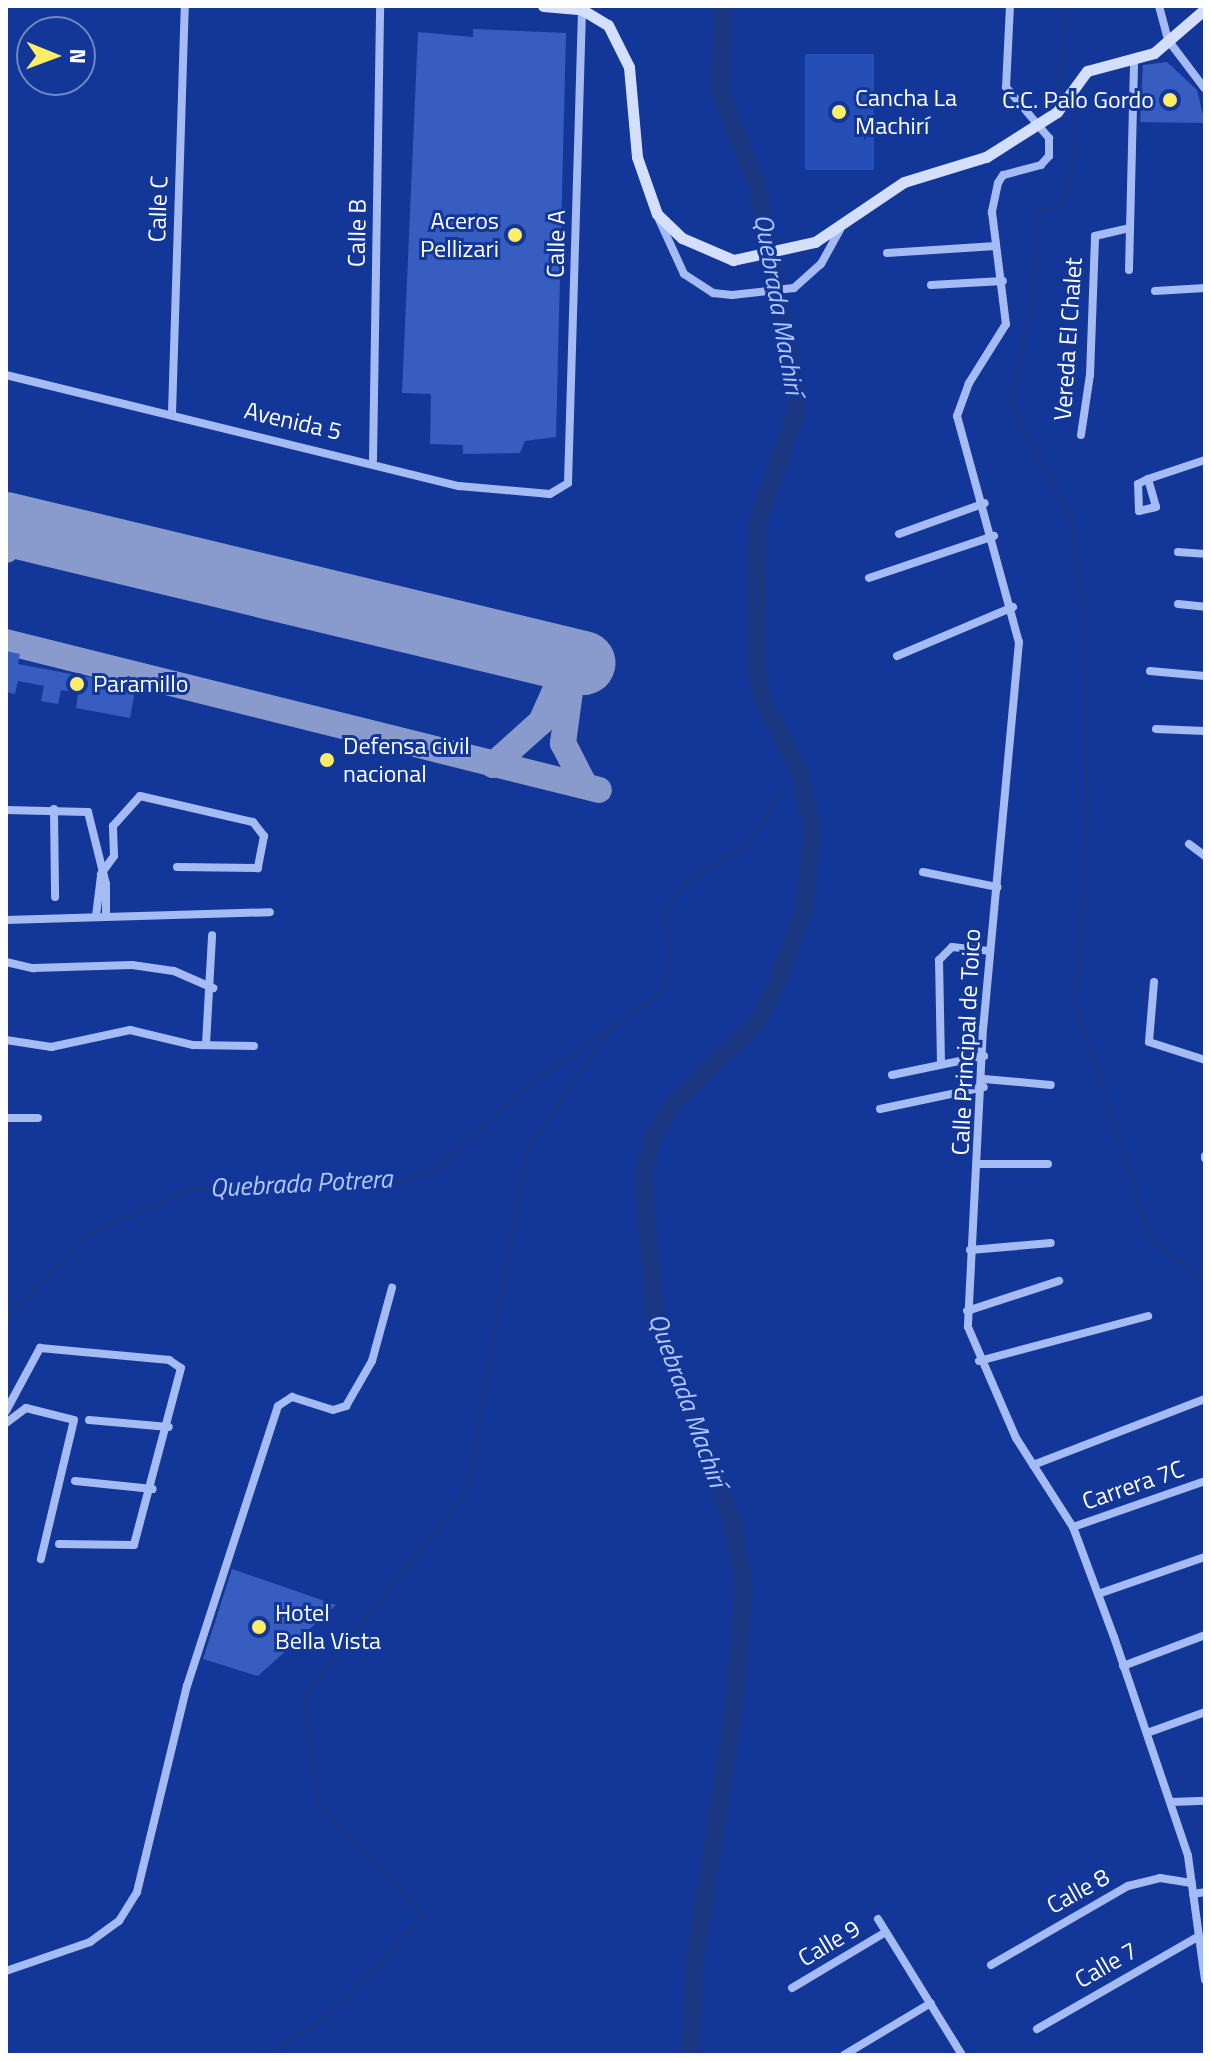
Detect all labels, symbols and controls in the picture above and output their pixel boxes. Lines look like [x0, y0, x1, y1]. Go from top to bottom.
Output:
north arrow [16, 16, 96, 96]
text: N [61, 48, 95, 64]
place label: Cancha La Machirí [855, 84, 957, 140]
place label: C.C. Palo Gordo [1002, 86, 1154, 114]
marker: C.C. Palo Gordo [1161, 91, 1179, 109]
marker: Cancha La Machirí [830, 103, 848, 121]
street label: Calle C [142, 175, 174, 243]
street label: Calle B [342, 199, 372, 267]
place label: Aceros Pellizari [420, 207, 499, 263]
street label: Calle A [541, 210, 571, 278]
water label: Quebrada Machirí [748, 211, 810, 397]
marker: Aceros Pellizari [506, 226, 524, 244]
street label: Vereda El Chalet [1048, 256, 1088, 422]
street label: Avenida 5 [242, 396, 344, 446]
place label: Paramillo [93, 670, 189, 698]
marker: Paramillo [68, 675, 86, 693]
place label: Defensa civil nacional [343, 732, 470, 788]
marker: Defensa civil nacional [318, 751, 336, 769]
street label: Calle Principal de Toico [946, 928, 986, 1156]
water label: Quebrada Potrera [209, 1163, 393, 1203]
water label: Quebrada Machirí [642, 1309, 734, 1491]
street label: Carrera 7C [1078, 1454, 1188, 1516]
place label: Hotel Bella Vista [275, 1599, 381, 1655]
marker: Hotel Bella Vista [250, 1618, 268, 1636]
street label: Calle 8 [1042, 1862, 1114, 1920]
street label: Calle 9 [793, 1913, 865, 1973]
street label: Calle 7 [1070, 1936, 1142, 1994]

